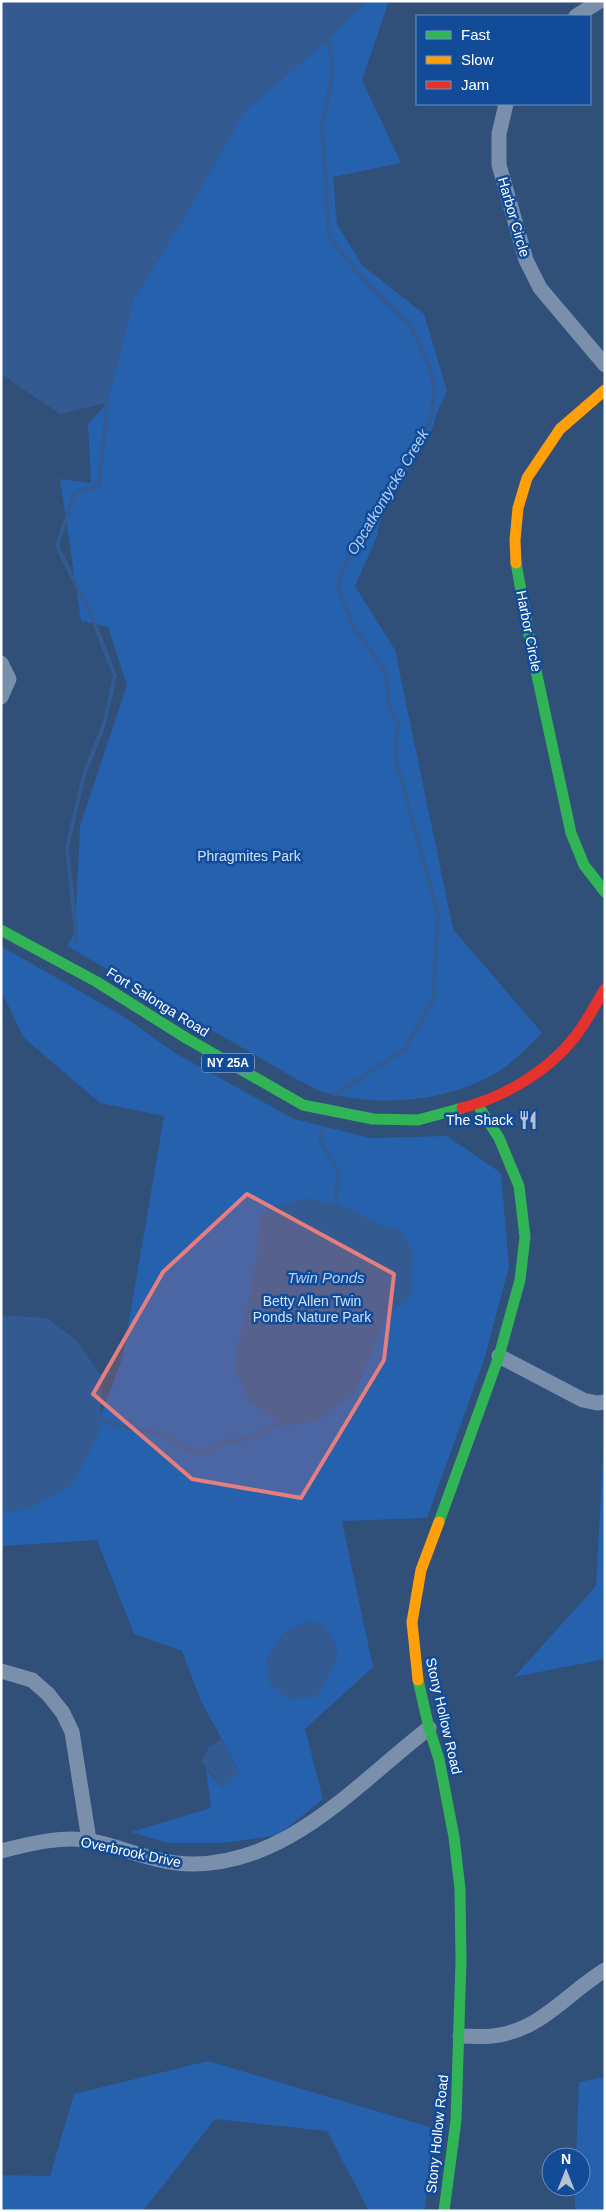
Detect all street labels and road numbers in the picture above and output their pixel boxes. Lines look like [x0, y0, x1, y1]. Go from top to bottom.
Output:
street label: Harbor Circle [495, 175, 533, 259]
street label: Harbor Circle [513, 589, 545, 673]
street label: Fort Salonga Road [104, 964, 212, 1040]
road number: NY 25A [202, 1054, 254, 1072]
street label: Stony Hollow Road [423, 1656, 465, 1776]
street label: Overbrook Drive [79, 1834, 183, 1870]
street label: Stony Hollow Road [423, 2074, 451, 2194]

